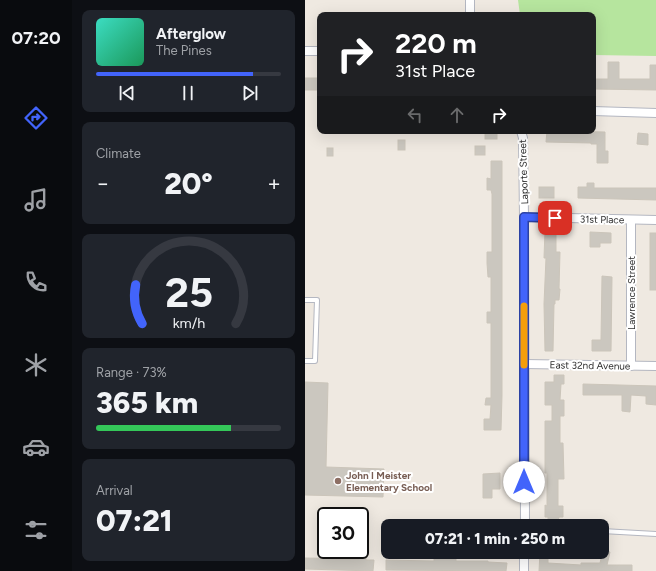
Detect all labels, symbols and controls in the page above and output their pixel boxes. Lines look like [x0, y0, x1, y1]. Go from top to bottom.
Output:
text: Afterglow [156, 25, 226, 43]
text: 220 m [395, 26, 477, 60]
text: 07:20 [11, 27, 61, 49]
icon: right [329, 28, 381, 80]
text: The Pines [156, 43, 212, 58]
text: 31st Place [395, 60, 475, 82]
icon: previous [116, 82, 138, 104]
icon: pause [177, 82, 199, 104]
icon: next [239, 82, 261, 104]
icon: directions [22, 104, 50, 132]
icon: left [404, 104, 426, 126]
icon: ahead [446, 104, 468, 126]
icon: right [488, 104, 510, 126]
street label: Laporte Street [516, 139, 531, 205]
text: Climate [96, 146, 141, 161]
text: 20° [164, 165, 213, 202]
text: − [96, 170, 110, 197]
text: + [267, 170, 281, 197]
icon: music [22, 186, 50, 214]
pin [538, 201, 572, 235]
icon: arrive [544, 207, 566, 229]
street label: 31st Place [580, 213, 625, 226]
street label: Lawrence Street [625, 256, 638, 330]
text: 25 [164, 266, 213, 316]
icon: phone [22, 268, 50, 296]
text: km/h [172, 313, 205, 331]
icon: climate [22, 351, 50, 379]
street label: East 32nd Avenue [550, 358, 631, 373]
text: Range · 73% [96, 365, 167, 380]
text: 365 km [96, 384, 198, 421]
icon: car [22, 433, 50, 461]
position arrow [503, 461, 545, 503]
place label: John I Meister Elementary School [346, 469, 432, 494]
marker: John I Meister Elementary School [333, 476, 343, 486]
text: Arrival [96, 483, 133, 498]
text: 07:21 [96, 502, 173, 539]
speed limit sign: 30 [317, 507, 369, 559]
icon: filters [22, 516, 50, 544]
text: 07:21 · 1 min · 250 m [425, 530, 565, 548]

